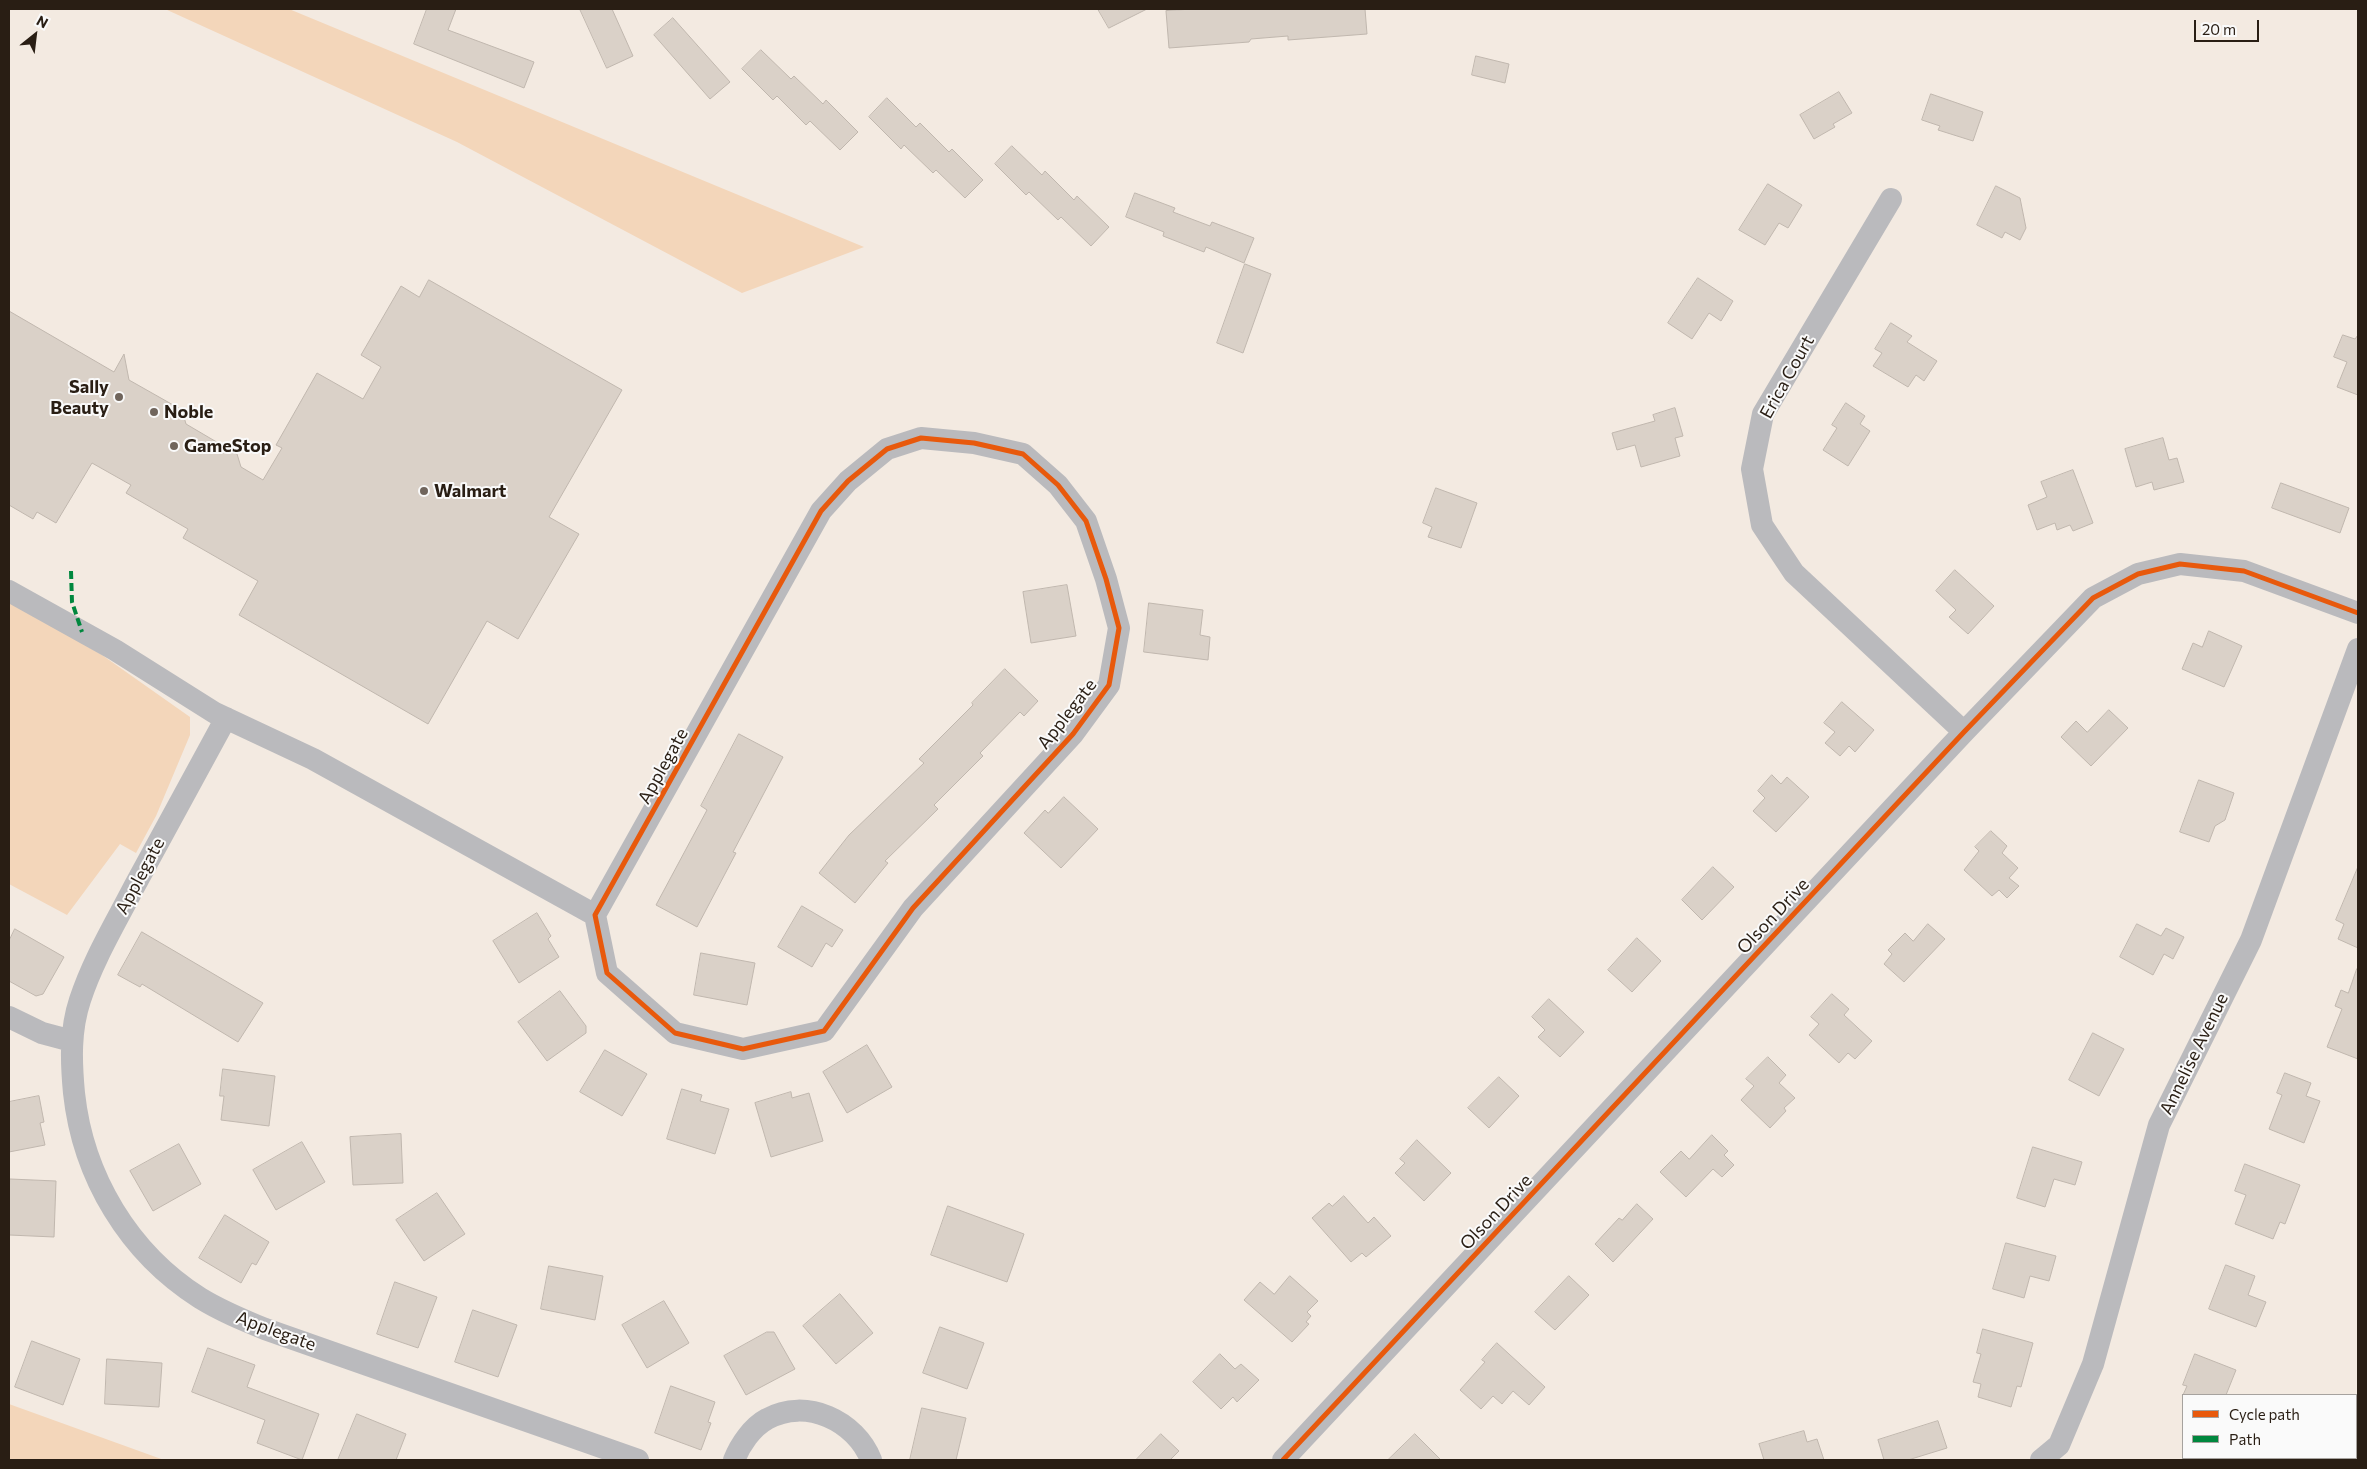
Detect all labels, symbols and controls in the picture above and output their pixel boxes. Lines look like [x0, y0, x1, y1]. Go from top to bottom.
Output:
north arrow [10, 10, 60, 60]
scale bar [2197, 10, 2262, 42]
text: N [34, 11, 51, 31]
text: 20 m [2202, 20, 2236, 38]
street label: Erica Court [1755, 332, 1819, 422]
place label: Sally Beauty [50, 376, 109, 418]
marker: Sally Beauty [113, 391, 125, 403]
place label: Noble [164, 401, 213, 423]
marker: Noble [148, 406, 160, 418]
place label: GameStop [184, 435, 271, 457]
marker: GameStop [168, 440, 180, 452]
place label: Walmart [434, 480, 506, 502]
marker: Walmart [418, 485, 430, 497]
street label: Applegate [1033, 674, 1101, 754]
street label: Applegate [633, 724, 693, 808]
street label: Applegate [111, 834, 169, 918]
street label: Olson Drive [1733, 874, 1813, 958]
street label: Annelise Avenue [2155, 990, 2233, 1118]
street label: Olson Drive [1456, 1170, 1536, 1254]
street label: Applegate [233, 1307, 319, 1355]
legend [2182, 1394, 2357, 1459]
text: Cycle path [2229, 1405, 2300, 1423]
text: Path [2229, 1430, 2261, 1448]

